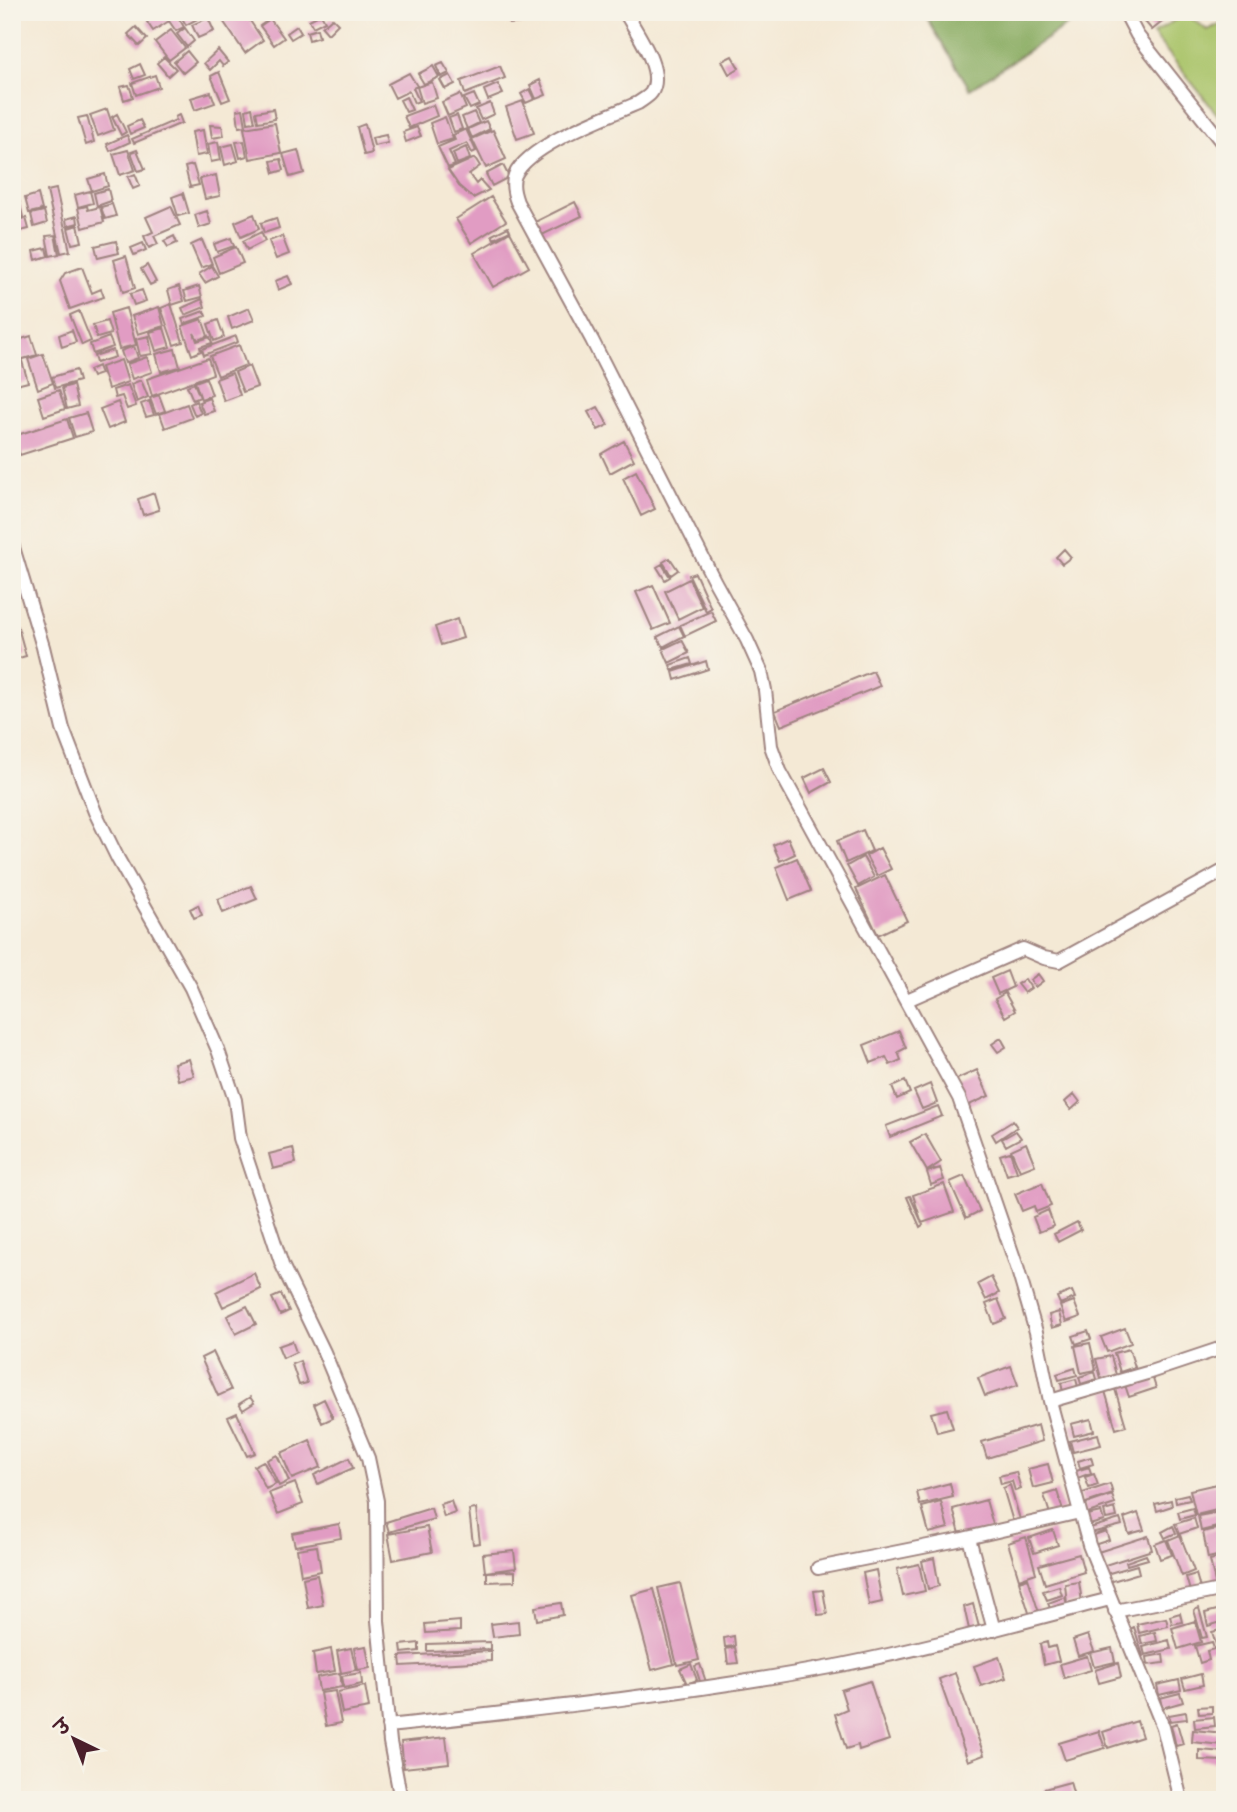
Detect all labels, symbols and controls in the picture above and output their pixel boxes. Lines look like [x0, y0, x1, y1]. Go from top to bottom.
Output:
north arrow [38, 1703, 108, 1773]
text: उ [49, 1713, 77, 1741]

